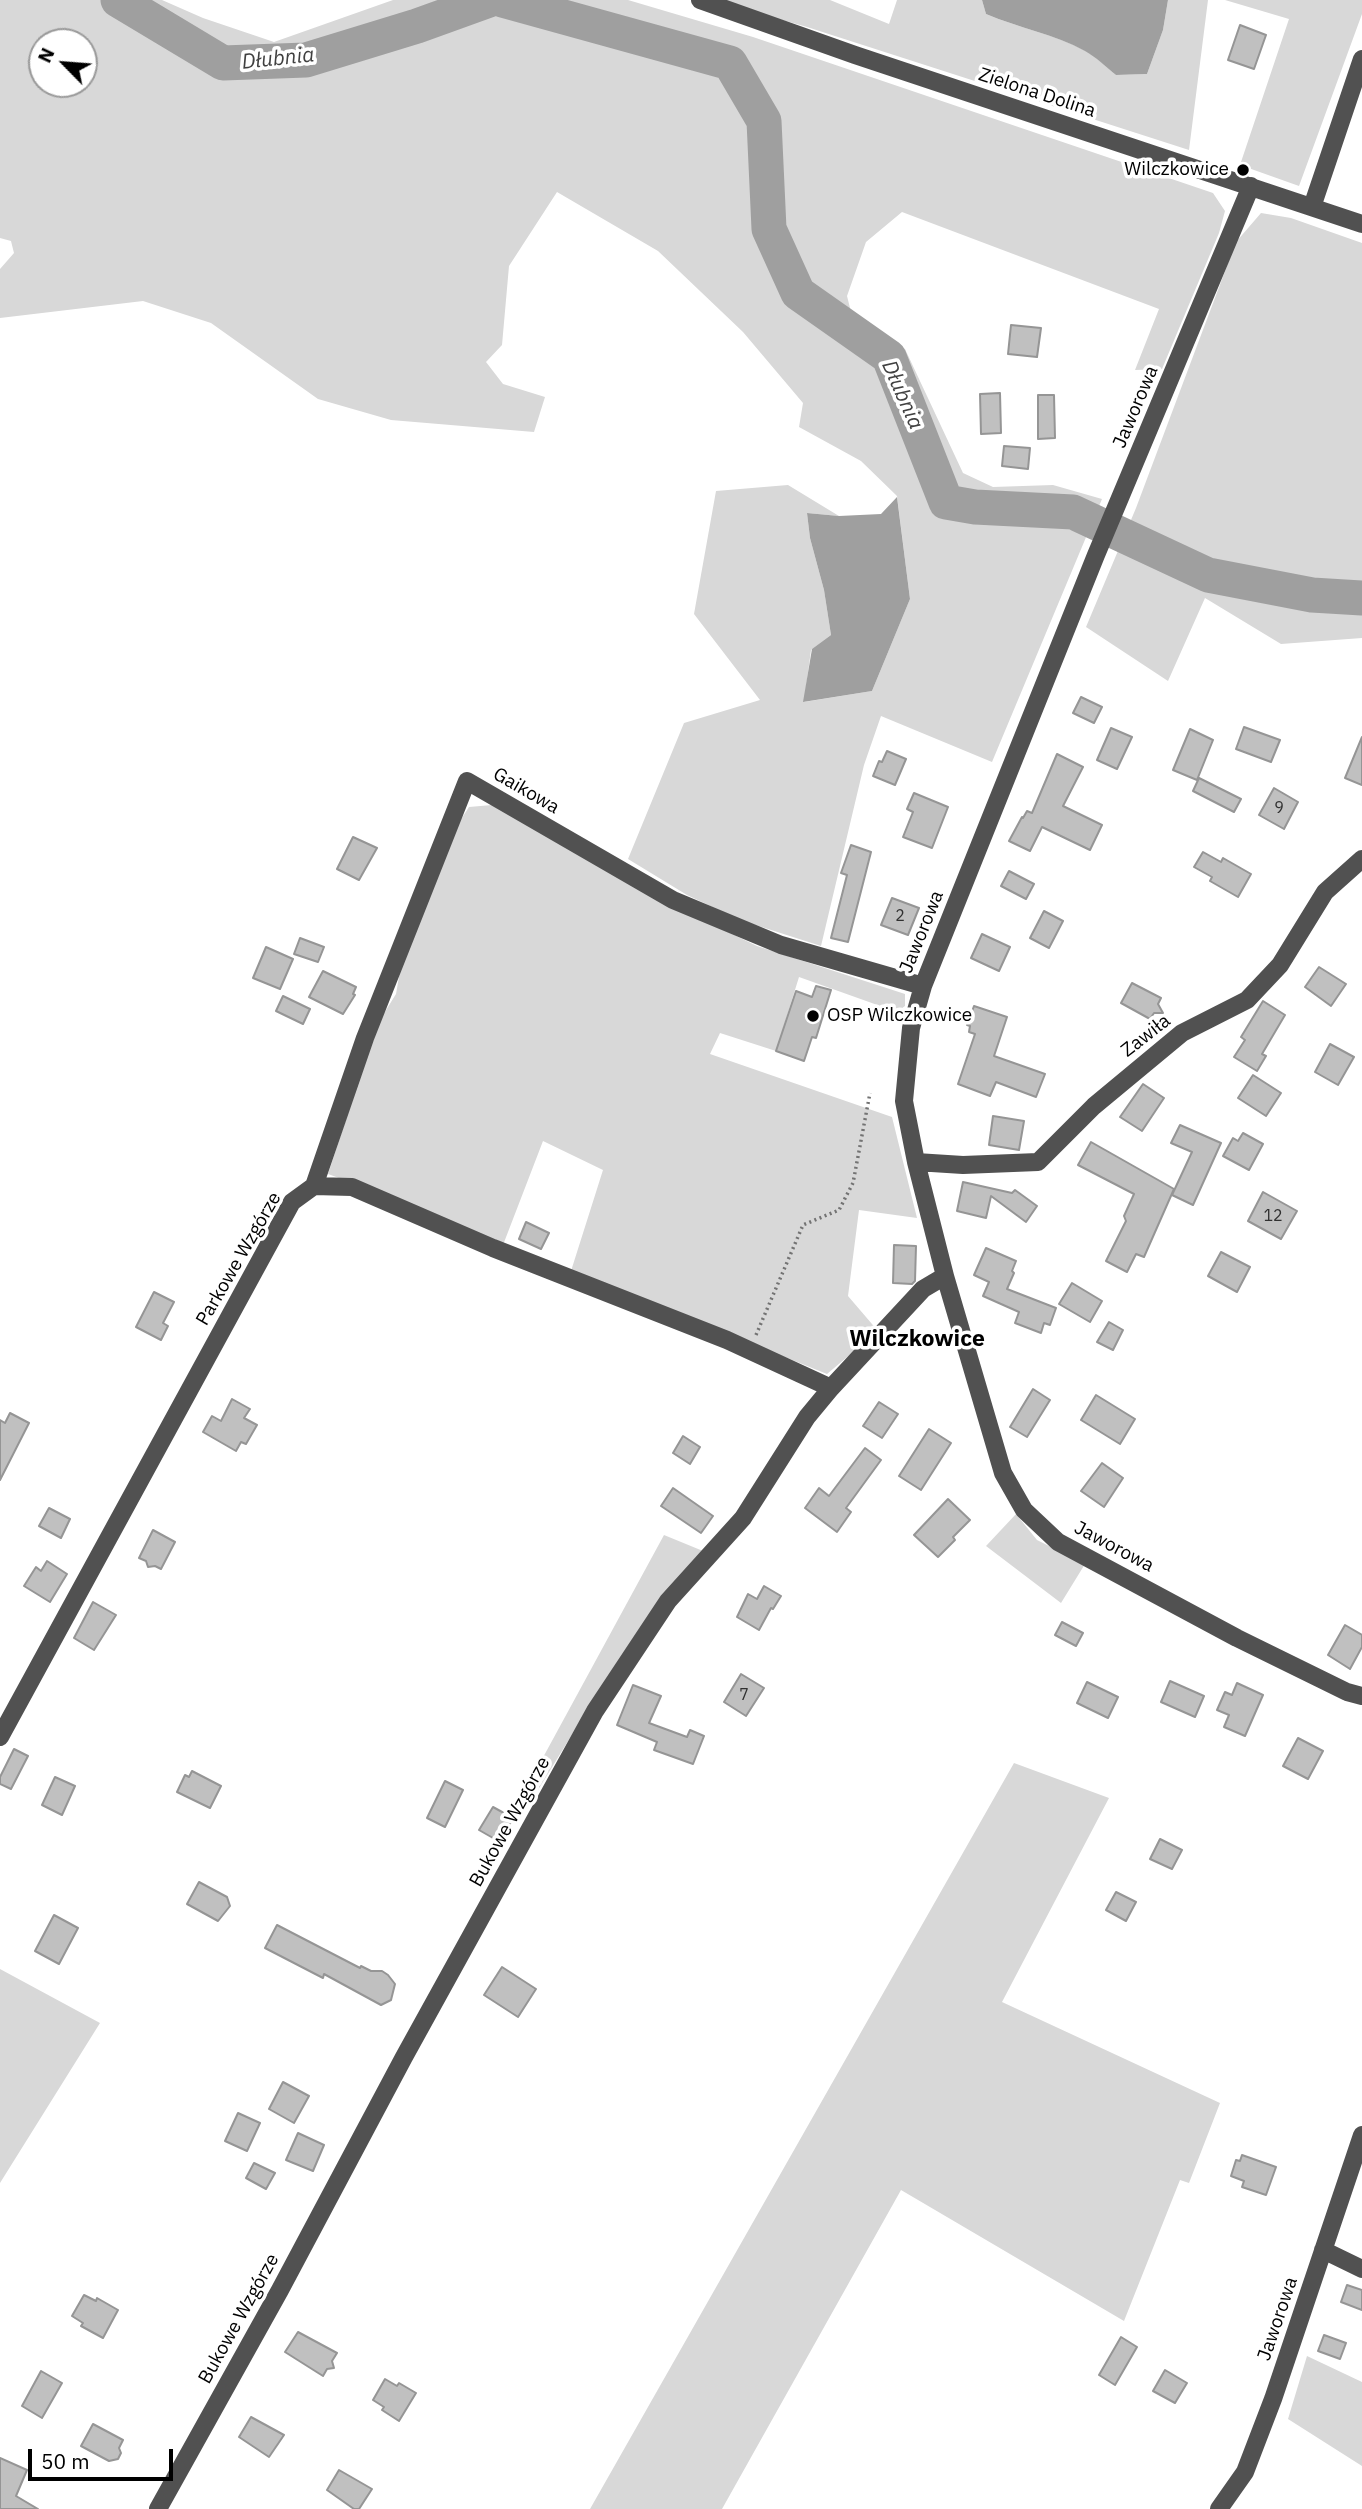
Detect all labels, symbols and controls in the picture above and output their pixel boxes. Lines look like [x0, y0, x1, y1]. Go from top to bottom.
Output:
north arrow [28, 28, 98, 98]
water label: Dłubnia [240, 43, 316, 75]
text: N [32, 44, 60, 66]
street label: Zielona Dolina [976, 63, 1098, 123]
place label: Wilczkowice [1124, 159, 1229, 181]
marker: Wilczkowice [1235, 162, 1251, 178]
water label: Dłubnia [876, 357, 928, 433]
street label: Jaworowa [1109, 363, 1163, 451]
street label: Gaikowa [489, 763, 563, 819]
house number: 9 [1274, 798, 1284, 818]
street label: Jaworowa [895, 887, 949, 977]
house number: 2 [895, 906, 905, 926]
place label: OSP Wilczkowice [827, 1005, 972, 1027]
marker: OSP Wilczkowice [805, 1008, 821, 1024]
street label: Zawiła [1117, 1010, 1175, 1062]
street label: Parkowe Wzgórze [192, 1188, 286, 1330]
house number: 12 [1263, 1206, 1283, 1226]
district label: Wilczkowice [849, 1325, 985, 1353]
street label: Jaworowa [1070, 1517, 1158, 1577]
house number: 7 [739, 1685, 749, 1705]
street label: Bukowe Wzgórze [465, 1753, 555, 1891]
street label: Bukowe Wzgórze [194, 2250, 284, 2388]
street label: Jaworowa [1253, 2274, 1303, 2364]
scale bar [32, 2436, 177, 2480]
text: 50 m [41, 2447, 90, 2475]

